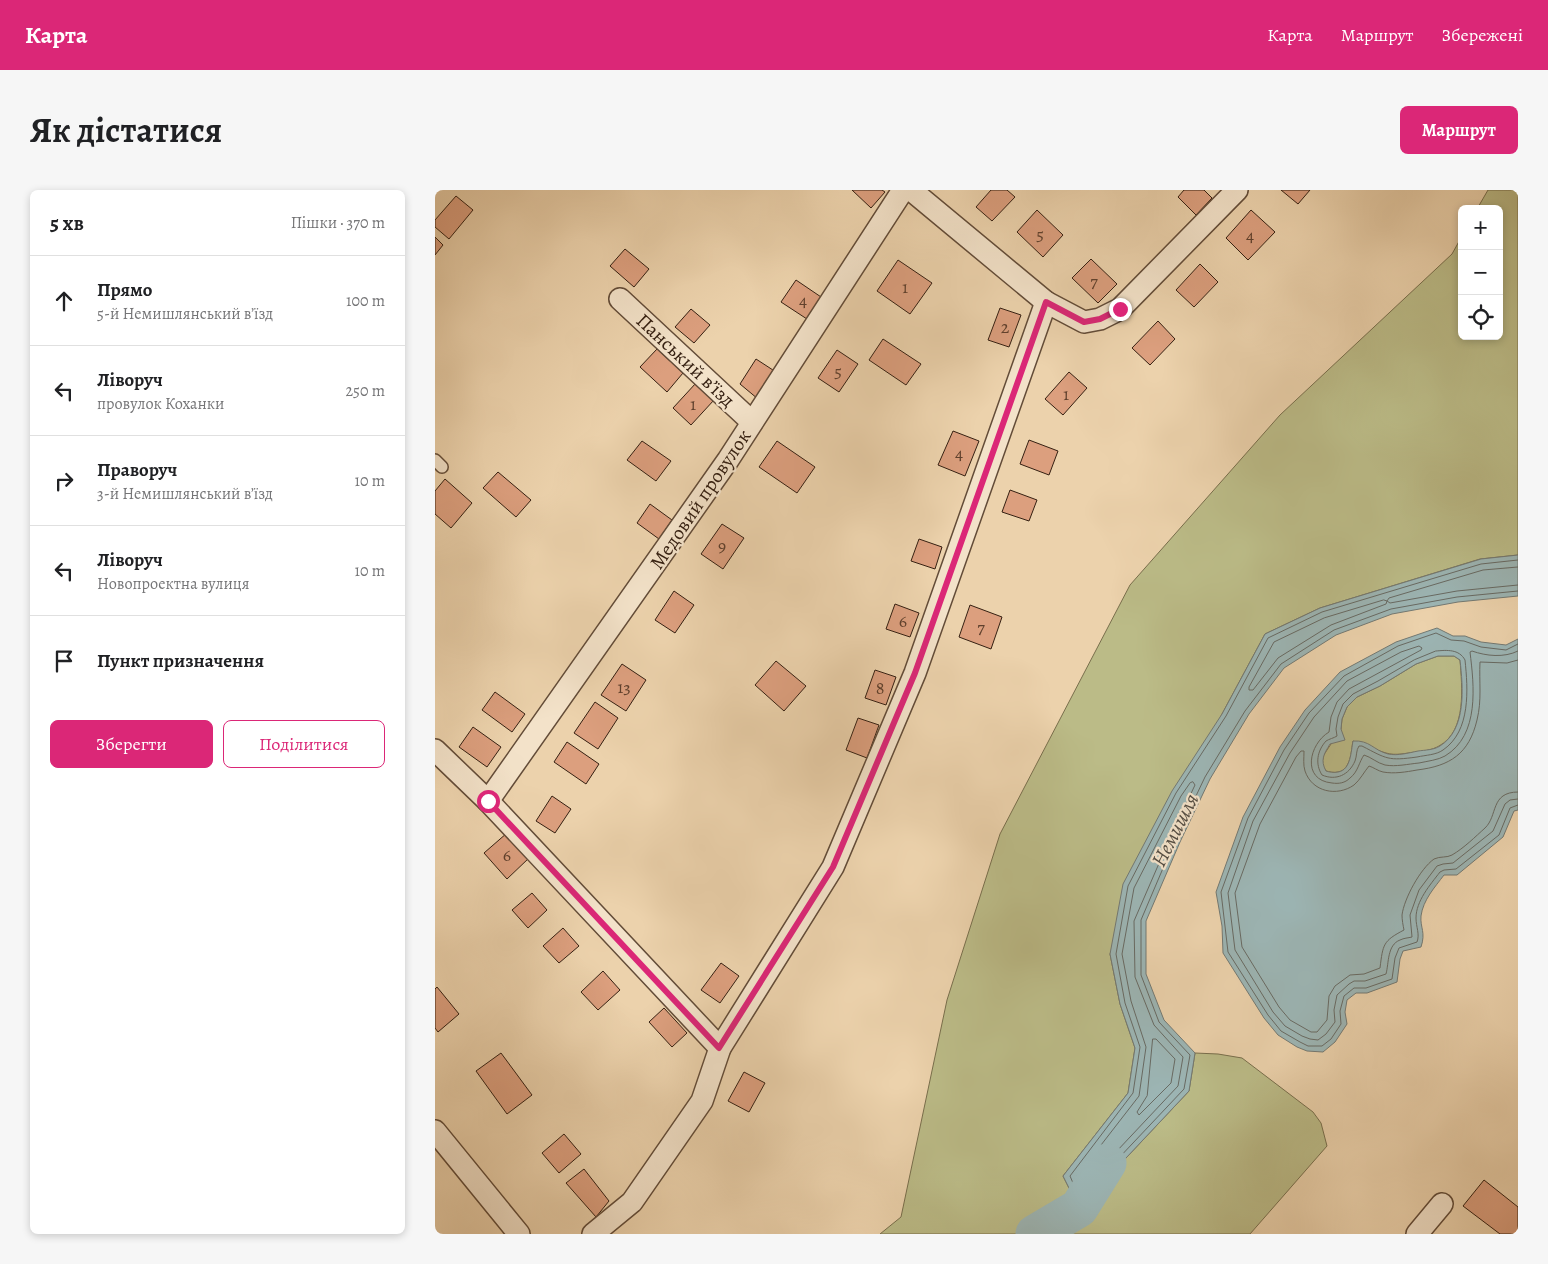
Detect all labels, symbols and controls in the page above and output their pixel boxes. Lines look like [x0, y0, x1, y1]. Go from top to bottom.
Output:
text: Карта [25, 19, 87, 51]
text: Карта [1267, 23, 1313, 47]
text: Маршрут [1341, 23, 1414, 47]
text: Збережені [1442, 23, 1523, 47]
text: Як дістатися [30, 106, 222, 154]
button: Маршрут [1400, 106, 1518, 154]
map controls [1458, 205, 1503, 340]
button: + [1458, 205, 1503, 250]
text: 5 хв [50, 209, 84, 237]
text: Пішки · 370 m [291, 212, 385, 234]
house number: 5 [1036, 222, 1044, 246]
house number: 4 [1246, 223, 1254, 247]
button: − [1458, 250, 1503, 295]
house number: 7 [1090, 269, 1098, 293]
house number: 1 [902, 275, 908, 299]
text: Прямо [97, 277, 152, 303]
icon: ahead [50, 287, 78, 315]
house number: 4 [799, 288, 807, 312]
text: 100 m [346, 290, 385, 312]
button: locate [1458, 295, 1503, 340]
route end [1109, 298, 1132, 321]
text: 5-й Немишлянський в’їзд [97, 303, 273, 325]
street label: Панський в’їзд [630, 307, 741, 413]
house number: 2 [1001, 315, 1010, 339]
house number: 5 [834, 359, 842, 383]
text: Ліворуч [97, 367, 163, 393]
icon: left [50, 377, 78, 405]
text: 250 m [346, 380, 385, 402]
house number: 1 [1063, 382, 1069, 406]
house number: 1 [690, 392, 696, 416]
text: провулок Коханки [97, 393, 224, 415]
street label: Медовий провулок [644, 424, 757, 575]
house number: 4 [955, 441, 963, 465]
text: Праворуч [97, 457, 177, 483]
icon: right [50, 467, 78, 495]
text: 10 m [355, 470, 385, 492]
text: 3-й Немишлянський в’їзд [97, 483, 273, 505]
house number: 9 [718, 534, 726, 558]
text: Ліворуч [97, 547, 163, 573]
icon: left [50, 557, 78, 585]
text: 10 m [355, 560, 385, 582]
text: Новопроектна вулиця [97, 573, 250, 595]
house number: 6 [899, 609, 907, 633]
house number: 7 [977, 615, 985, 639]
icon: arrive [50, 647, 78, 675]
text: Пункт призначення [97, 648, 264, 674]
house number: 13 [617, 675, 631, 699]
house number: 8 [876, 676, 884, 700]
button: Зберегти [50, 720, 213, 768]
button: Поділитися [223, 720, 385, 768]
water label: Немишля [1145, 788, 1205, 872]
route start [477, 790, 500, 813]
house number: 6 [503, 843, 511, 867]

